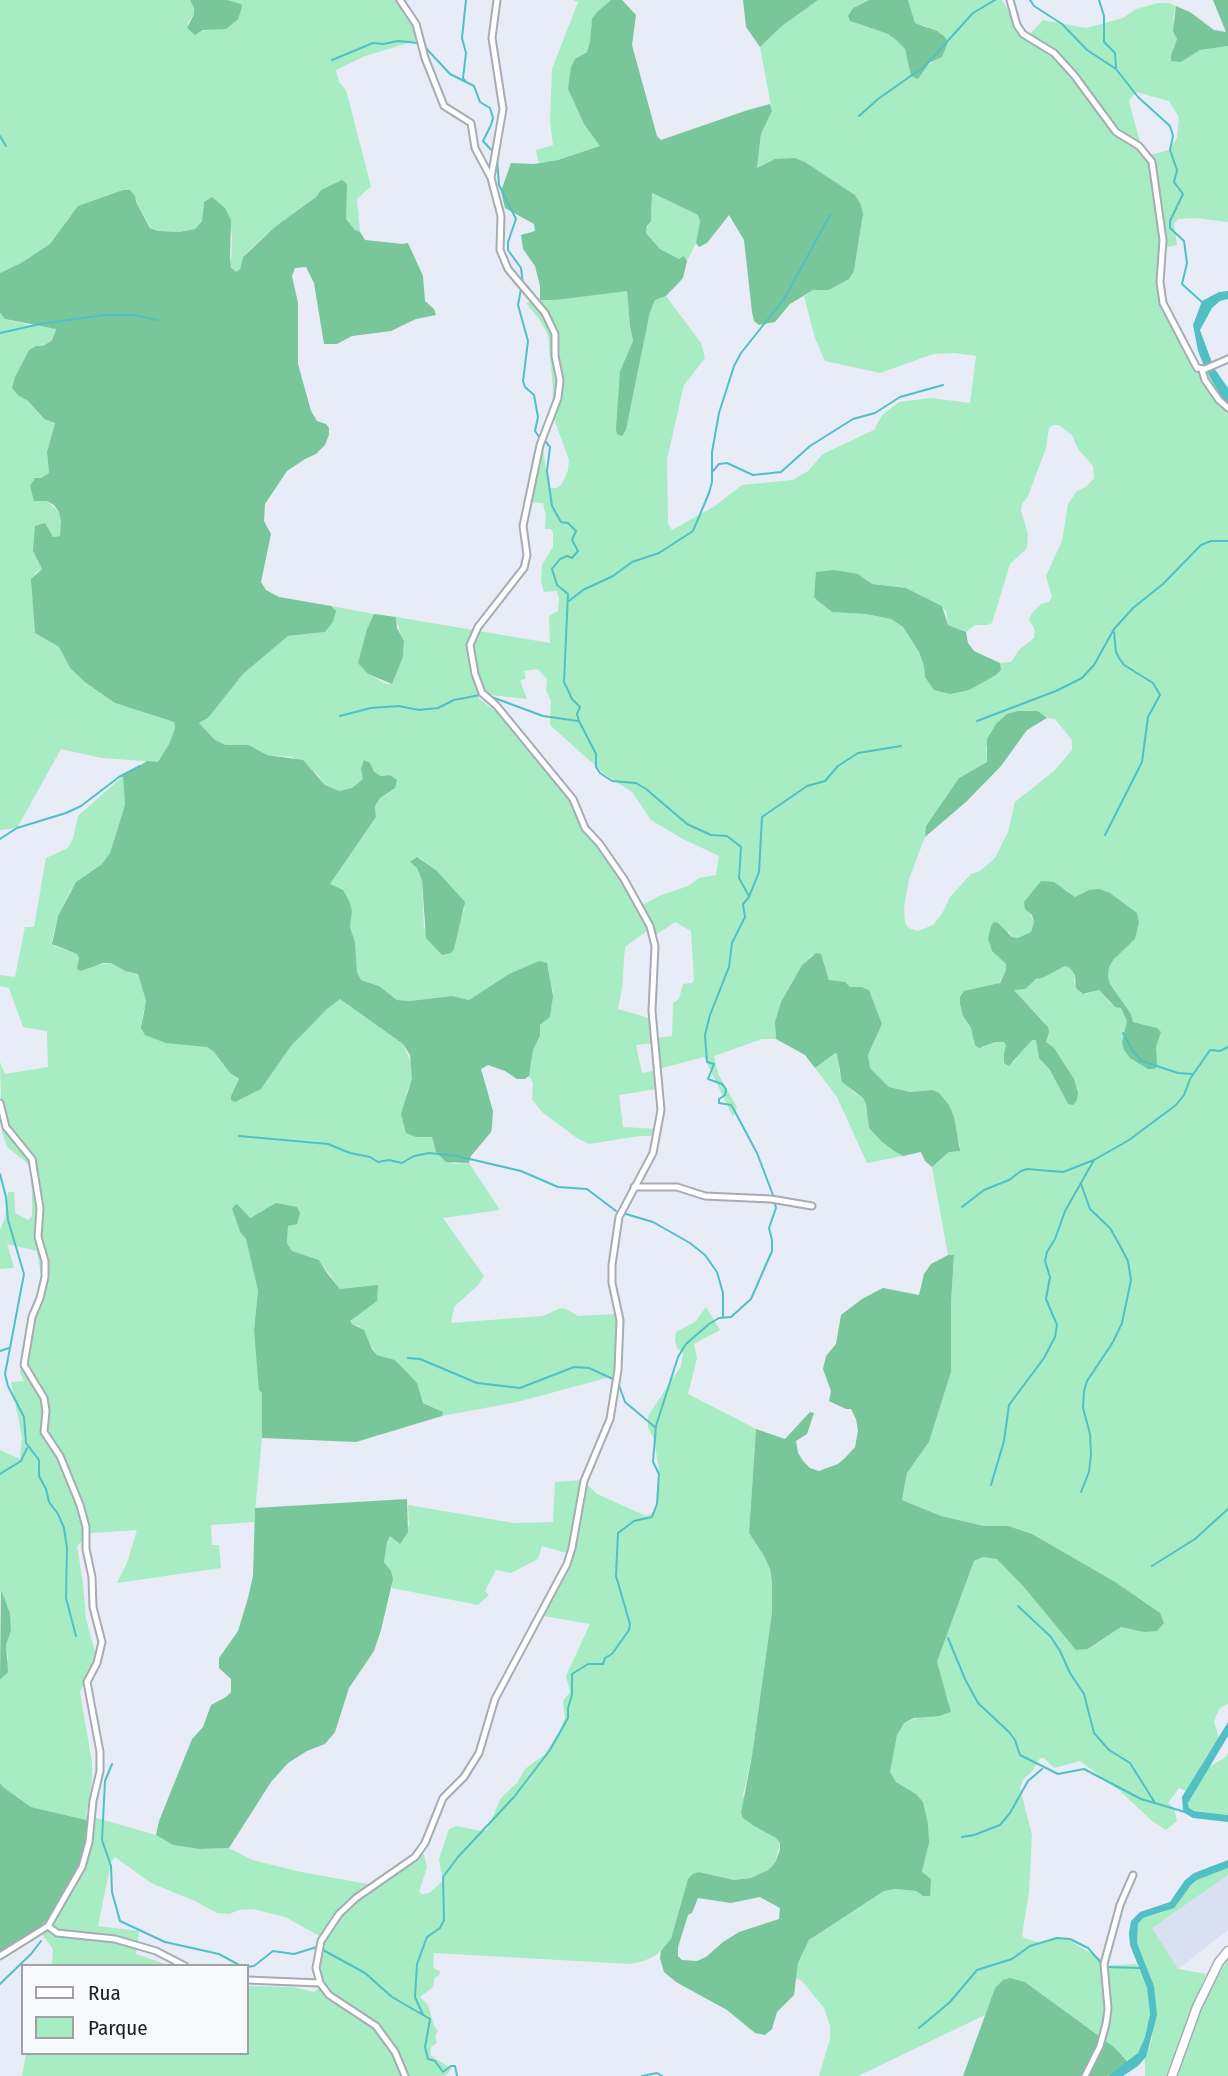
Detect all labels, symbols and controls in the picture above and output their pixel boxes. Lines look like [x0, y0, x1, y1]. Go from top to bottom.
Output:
legend [21, 1964, 248, 2055]
text: Rua [88, 1980, 121, 2006]
text: Parque [88, 2015, 148, 2041]

